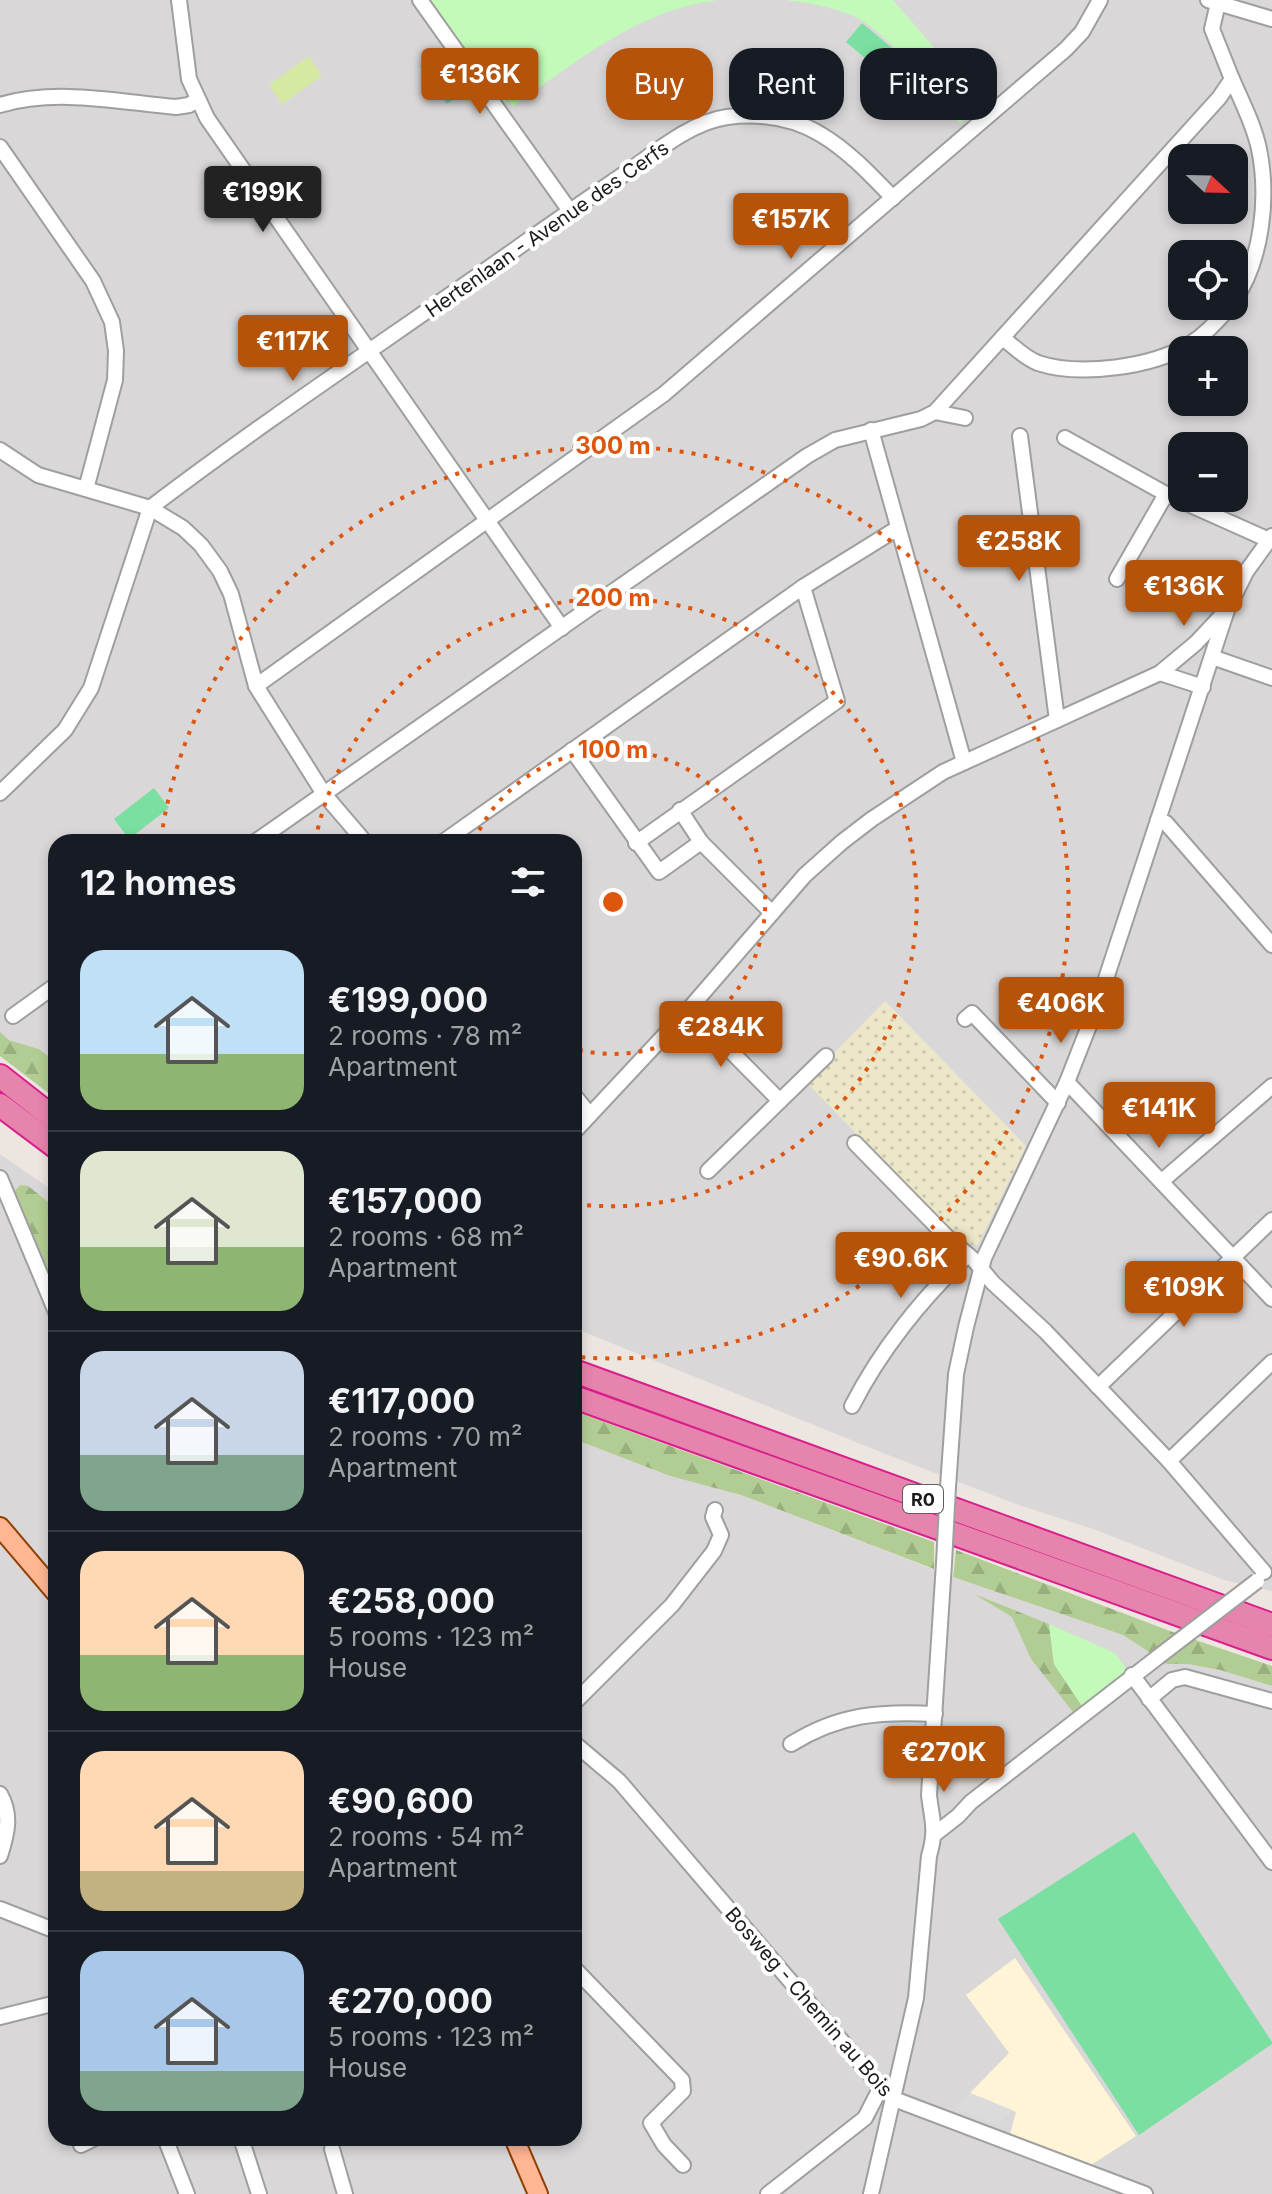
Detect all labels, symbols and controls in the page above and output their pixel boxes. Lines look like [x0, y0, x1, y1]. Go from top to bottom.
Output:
pin: €136K [424, 48, 536, 116]
chip: Buy [606, 48, 713, 120]
chip: Rent [729, 48, 844, 120]
chip: Filters [860, 48, 997, 120]
text: €136K [439, 58, 521, 89]
street label: Hertenlaan - Avenue des Cerfs [421, 136, 673, 322]
north arrow [1168, 144, 1248, 224]
map controls [1168, 144, 1248, 512]
pin: €199K [207, 166, 319, 234]
text: €199K [222, 176, 304, 207]
pin: €157K [735, 193, 847, 261]
text: €157K [751, 203, 831, 234]
button: locate [1168, 240, 1248, 320]
pin: €117K [237, 315, 349, 383]
text: €117K [256, 325, 330, 356]
button: + [1168, 336, 1248, 416]
text: 300 m [575, 431, 651, 460]
button: − [1168, 432, 1248, 512]
pin: €258K [963, 515, 1075, 583]
text: €258K [976, 525, 1062, 556]
pin: €136K [1128, 560, 1240, 628]
text: €136K [1143, 570, 1225, 601]
text: 200 m [575, 583, 651, 612]
text: 100 m [578, 735, 648, 764]
icon: filters [506, 860, 550, 904]
text: 12 homes [80, 862, 236, 903]
centre of rings [599, 888, 627, 916]
pin: €406K [1005, 977, 1117, 1045]
text: €199,000 [328, 979, 488, 1020]
icon: home [144, 982, 240, 1078]
text: €406K [1017, 987, 1105, 1018]
pin: €284K [665, 1001, 777, 1069]
text: €284K [677, 1011, 765, 1042]
text: 2 rooms · 78 m² [328, 1020, 522, 1051]
text: Apartment [328, 1051, 457, 1082]
pin: €141K [1103, 1082, 1215, 1150]
text: €141K [1121, 1092, 1197, 1123]
text: €157,000 [328, 1180, 482, 1221]
icon: home [144, 1183, 240, 1279]
text: 2 rooms · 68 m² [328, 1221, 524, 1252]
pin: €90.6K [836, 1232, 966, 1300]
text: €90.6K [854, 1242, 948, 1273]
text: Apartment [328, 1252, 457, 1283]
pin: €109K [1128, 1261, 1240, 1329]
text: €109K [1143, 1271, 1225, 1302]
text: €117,000 [328, 1380, 475, 1421]
icon: home [144, 1383, 240, 1479]
text: 2 rooms · 70 m² [328, 1421, 523, 1452]
text: Apartment [328, 1452, 457, 1483]
road number: R0 [903, 1485, 943, 1513]
text: €258,000 [328, 1580, 495, 1621]
icon: home [144, 1583, 240, 1679]
text: 5 rooms · 123 m² [328, 1621, 534, 1652]
text: House [328, 1652, 407, 1683]
pin: €270K [888, 1726, 1000, 1794]
text: €270K [901, 1736, 987, 1767]
text: €90,600 [328, 1780, 474, 1821]
icon: home [144, 1783, 240, 1879]
text: 2 rooms · 54 m² [328, 1821, 525, 1852]
text: Apartment [328, 1852, 457, 1883]
street label: Bosweg - Chemin au Bois [720, 1902, 898, 2102]
text: €270,000 [328, 1980, 493, 2021]
icon: home [144, 1983, 240, 2079]
text: 5 rooms · 123 m² [328, 2021, 534, 2052]
text: House [328, 2052, 407, 2083]

